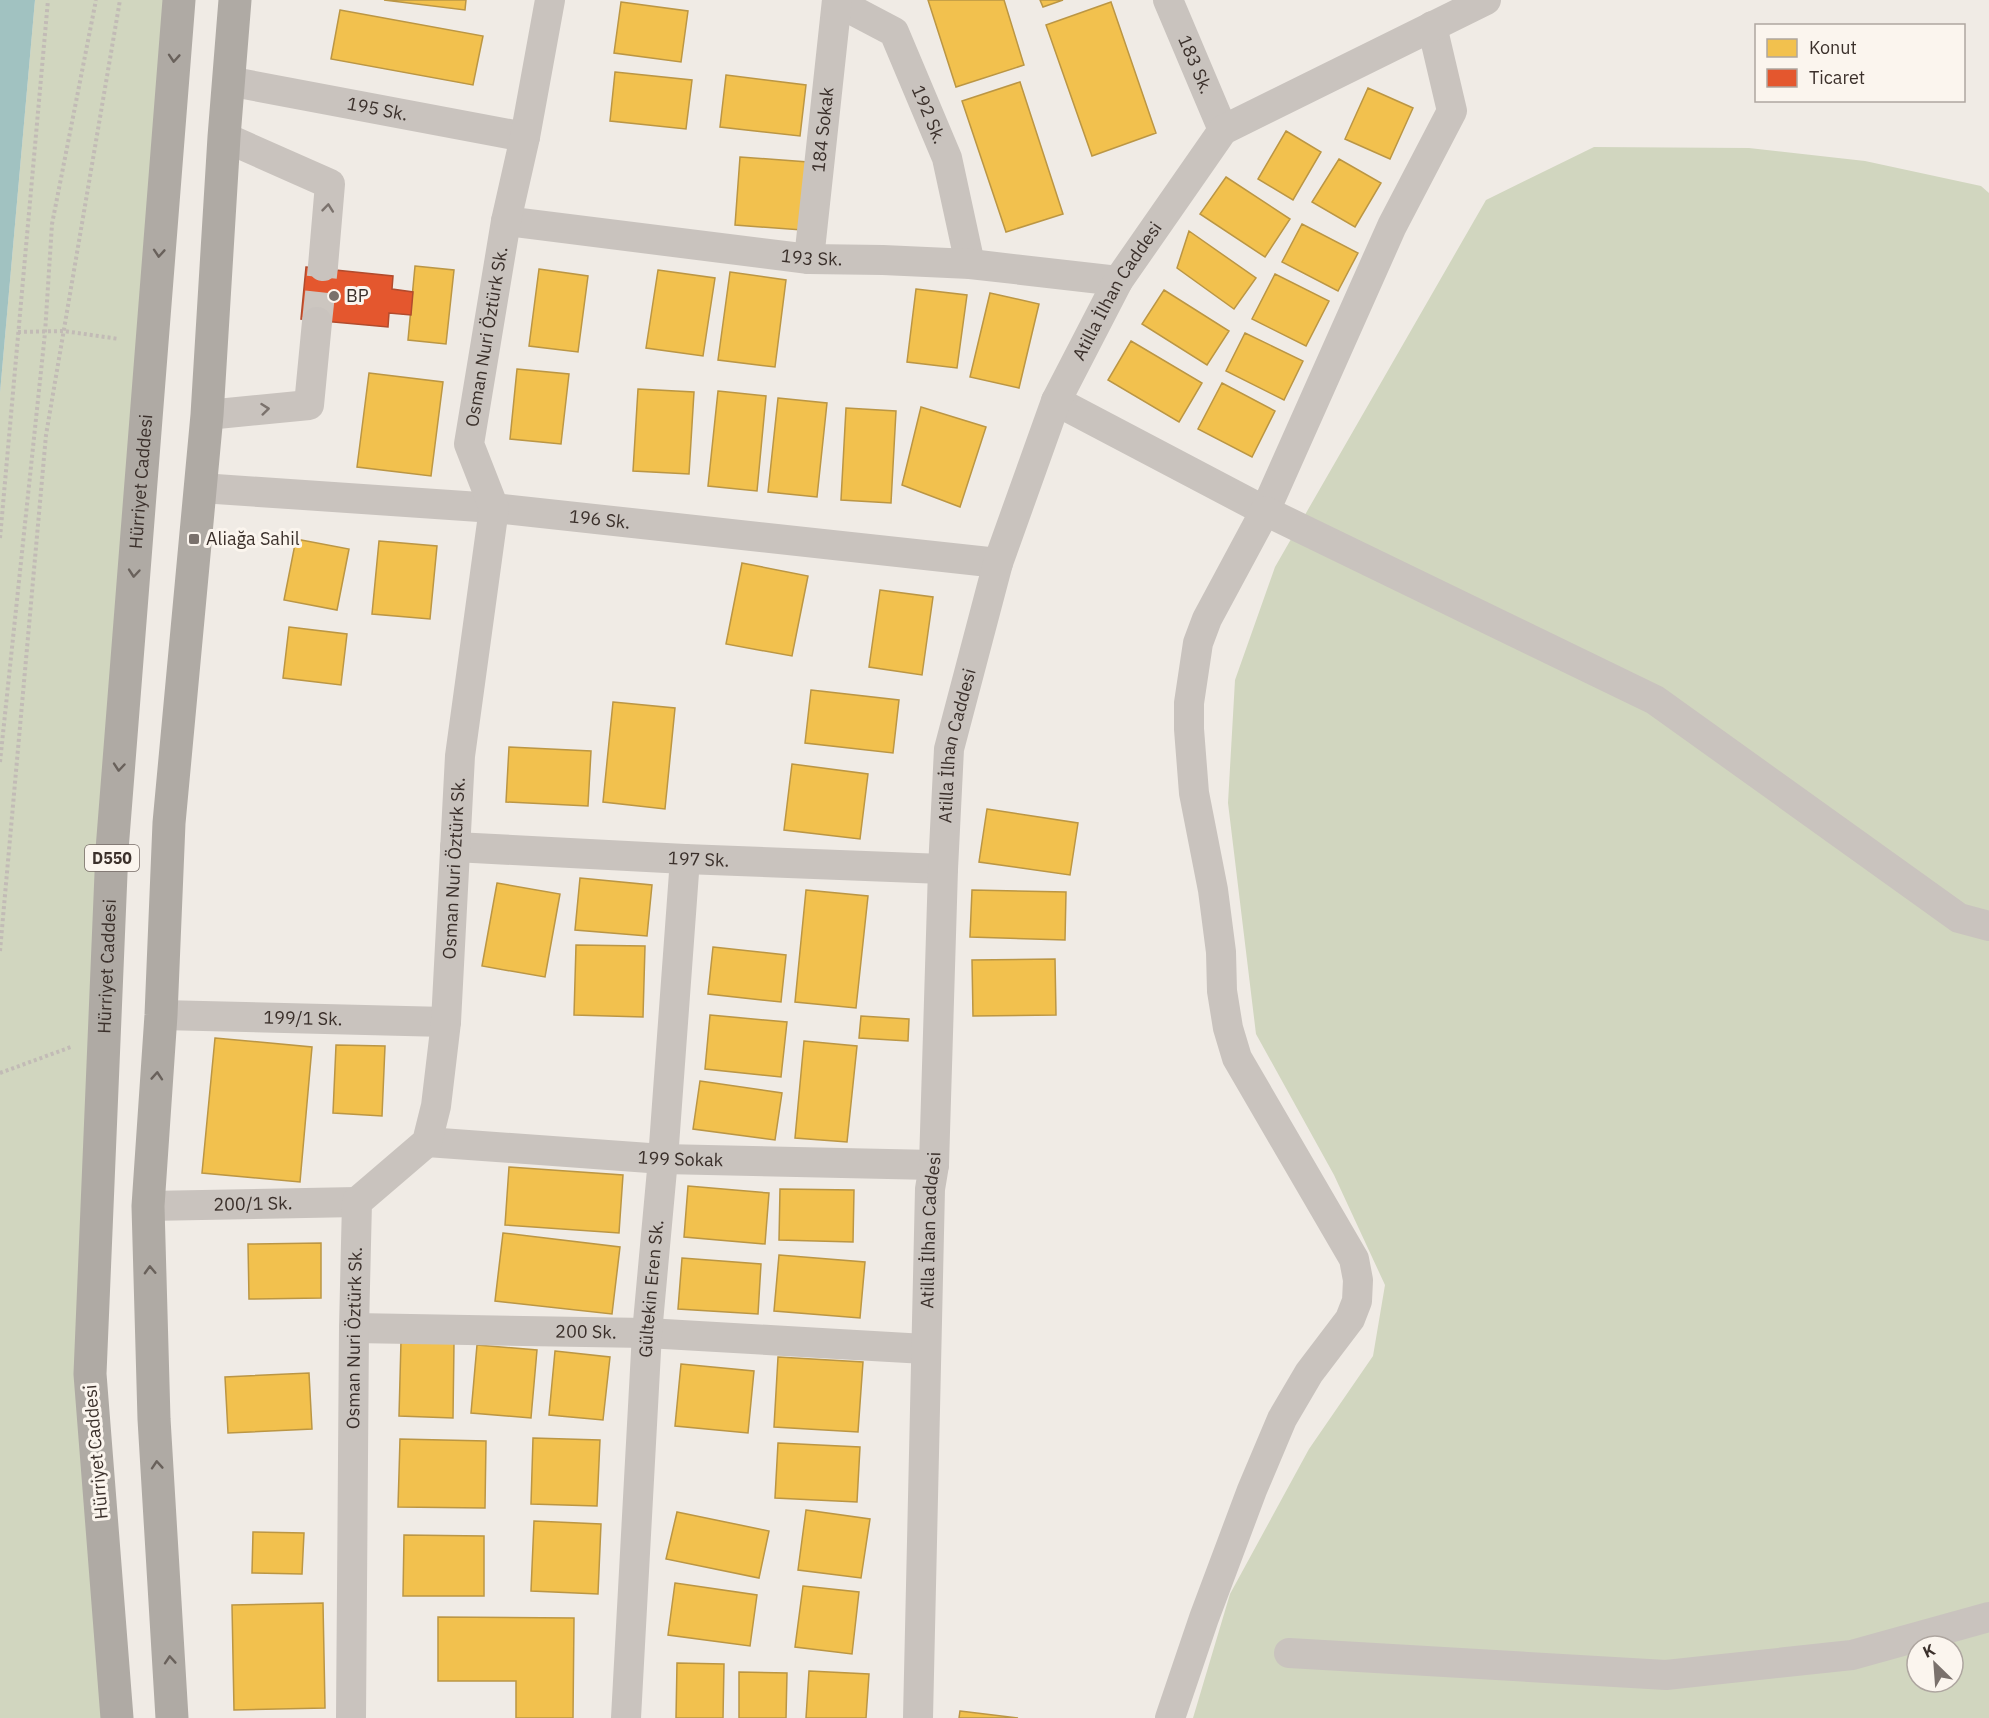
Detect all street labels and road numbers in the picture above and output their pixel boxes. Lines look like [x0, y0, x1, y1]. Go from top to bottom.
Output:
street label: 183 Sk. [1173, 31, 1218, 97]
street label: 192 Sk. [907, 82, 952, 147]
street label: 184 Sokak [806, 85, 839, 174]
street label: 195 Sk. [345, 92, 410, 126]
street label: Atilla İlhan Caddesi [1067, 217, 1167, 364]
street label: 193 Sk. [780, 244, 843, 270]
street label: Osman Nuri Öztürk Sk. [460, 245, 513, 429]
street label: Hürriyet Caddesi [124, 413, 157, 550]
street label: 196 Sk. [568, 504, 632, 534]
street label: Atilla İlhan Caddesi [933, 666, 981, 824]
street label: Osman Nuri Öztürk Sk. [437, 776, 470, 960]
road number: D550 [85, 845, 139, 871]
street label: 197 Sk. [667, 846, 730, 872]
street label: Hürriyet Caddesi [92, 898, 121, 1034]
street label: 199/1 Sk. [263, 1006, 343, 1030]
street label: 199 Sokak [637, 1145, 724, 1171]
street label: Atilla İlhan Caddesi [915, 1151, 945, 1309]
street label: 200/1 Sk. [213, 1191, 293, 1216]
street label: Gültekin Eren Sk. [634, 1219, 668, 1358]
street label: Osman Nuri Öztürk Sk. [341, 1246, 367, 1429]
street label: 200 Sk. [555, 1319, 617, 1343]
street label: Hürriyet Caddesi [78, 1384, 113, 1520]

